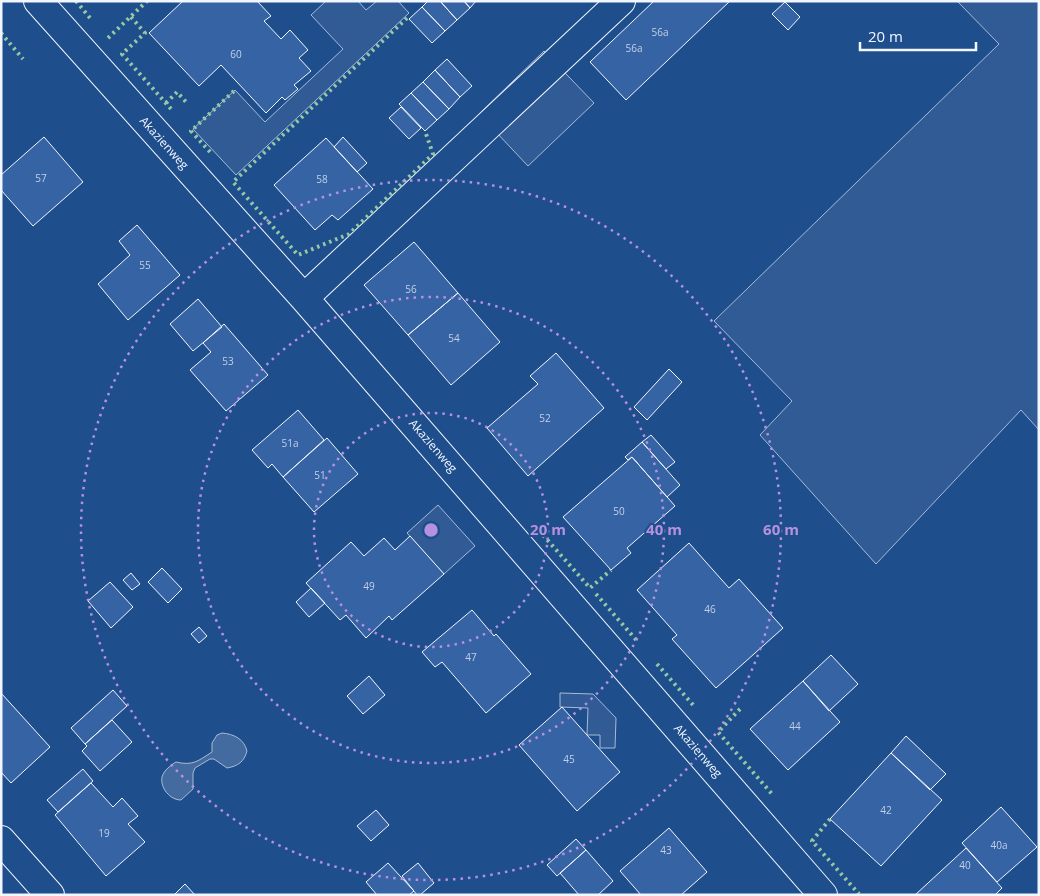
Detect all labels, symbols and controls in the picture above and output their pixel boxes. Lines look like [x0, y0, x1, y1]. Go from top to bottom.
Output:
scale bar [860, 20, 976, 52]
house number: 56a [652, 25, 669, 39]
text: 20 m [868, 26, 903, 46]
house number: 56a [626, 41, 643, 55]
house number: 60 [230, 47, 242, 61]
street label: Akazienweg [136, 113, 193, 173]
house number: 57 [35, 171, 47, 185]
house number: 58 [316, 172, 328, 186]
house number: 55 [139, 258, 151, 272]
house number: 56 [405, 282, 417, 296]
house number: 54 [448, 331, 460, 345]
house number: 53 [222, 354, 234, 368]
house number: 52 [539, 411, 551, 425]
street label: Akazienweg [405, 415, 462, 476]
house number: 51a [282, 436, 299, 450]
house number: 51 [314, 468, 326, 482]
house number: 50 [613, 504, 625, 518]
text: 20 m [530, 519, 566, 539]
text: 40 m [646, 519, 682, 539]
text: 60 m [763, 519, 799, 539]
centre of rings [422, 521, 440, 539]
house number: 49 [363, 579, 375, 593]
house number: 46 [704, 602, 716, 616]
house number: 47 [465, 650, 477, 664]
house number: 44 [789, 719, 801, 733]
street label: Akazienweg [670, 720, 727, 781]
house number: 45 [563, 752, 575, 766]
house number: 42 [880, 803, 892, 817]
house number: 19 [98, 826, 110, 840]
house number: 40a [991, 838, 1008, 852]
house number: 43 [660, 843, 672, 857]
house number: 40 [959, 858, 971, 872]

